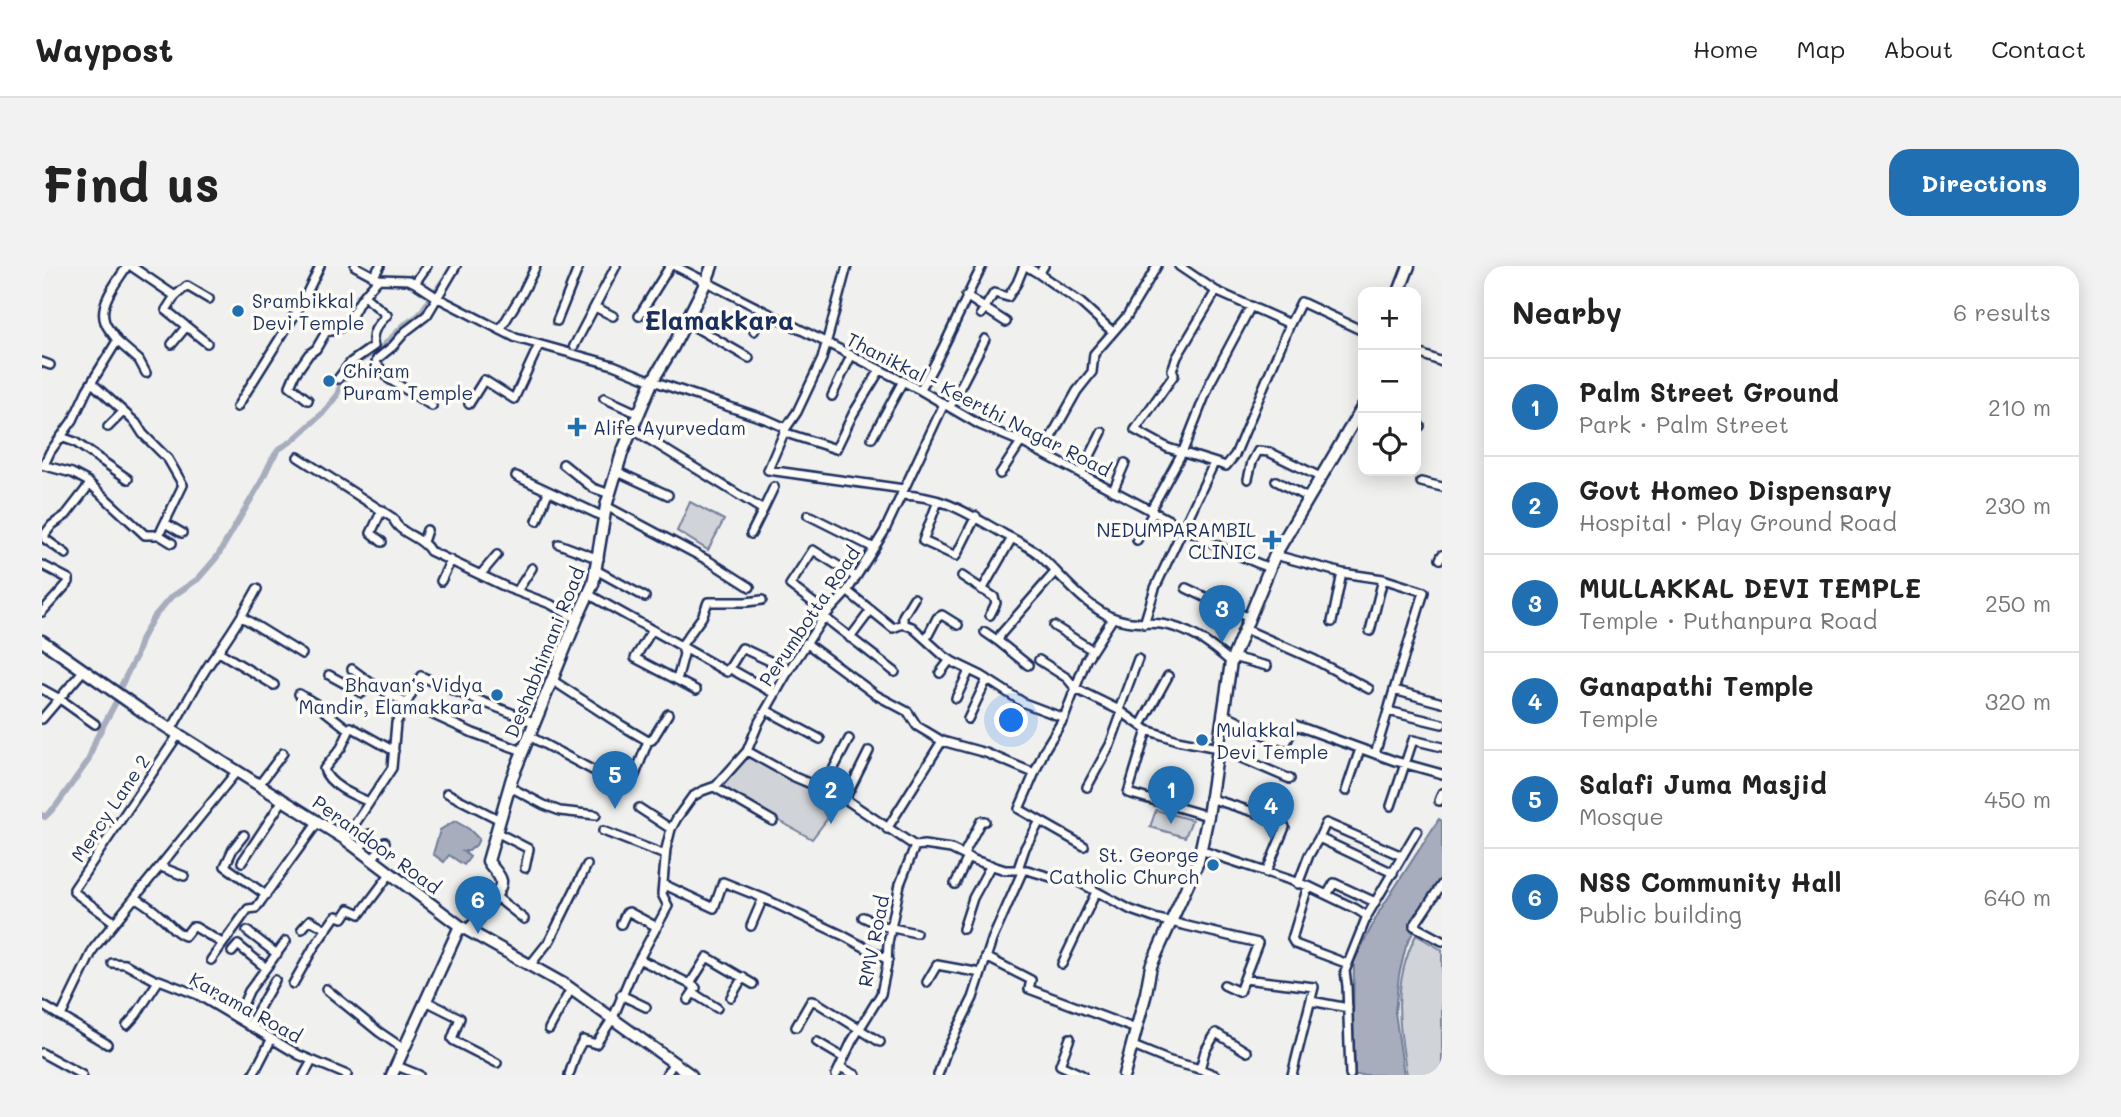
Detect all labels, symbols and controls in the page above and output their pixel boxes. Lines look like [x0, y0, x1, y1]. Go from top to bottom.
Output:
text: Waypost [35, 27, 173, 70]
text: Home [1693, 33, 1758, 64]
text: Map [1796, 33, 1845, 64]
text: About [1883, 33, 1953, 64]
text: Contact [1991, 33, 2086, 64]
button: Directions [1889, 149, 2079, 216]
text: Find us [42, 151, 220, 214]
map controls [1358, 287, 1421, 476]
button: + [1358, 287, 1421, 350]
place label: Srambikkal Devi Temple [252, 288, 365, 335]
text: Nearby [1512, 292, 1622, 332]
text: 6 results [1953, 297, 2051, 327]
marker: Srambikkal Devi Temple [230, 303, 246, 319]
district label: Elamakkara [644, 303, 794, 337]
street label: Thanikkal - Keerthi Nagar Road [842, 326, 1116, 482]
button: − [1358, 350, 1421, 413]
place label: Chiram Puram Temple [343, 358, 473, 405]
marker: Chiram Puram Temple [321, 373, 337, 389]
text: Palm Street Ground [1579, 375, 1839, 409]
text: 1 [1530, 392, 1540, 422]
text: 210 m [1988, 392, 2051, 422]
text: Park · Palm Street [1579, 409, 1789, 439]
button: locate [1358, 413, 1421, 476]
place label: Alife Ayurvedam [593, 415, 746, 440]
marker: Alife Ayurvedam [567, 417, 587, 437]
text: Govt Homeo Dispensary [1579, 473, 1892, 507]
text: 2 [1529, 490, 1541, 520]
text: 230 m [1985, 490, 2051, 520]
text: Hospital · Play Ground Road [1579, 507, 1897, 537]
place label: NEDUMPARAMBIL CLINIC [1096, 517, 1256, 564]
marker: NEDUMPARAMBIL CLINIC [1262, 530, 1282, 550]
street label: Perumbotta Road [753, 541, 865, 691]
street label: Deshabhimani Road [498, 563, 590, 741]
text: MULLAKKAL DEVI TEMPLE [1579, 571, 1921, 605]
pin: 3 [1199, 585, 1245, 643]
text: 3 [1528, 588, 1542, 618]
text: 250 m [1985, 588, 2051, 618]
text: Temple · Puthanpura Road [1579, 605, 1877, 635]
text: Ganapathi Temple [1579, 669, 1813, 703]
place label: Bhavan's Vidya Mandir, Elamakkara [298, 672, 483, 719]
text: 4 [1528, 686, 1542, 716]
text: 320 m [1985, 686, 2051, 716]
marker: Bhavan's Vidya Mandir, Elamakkara [489, 687, 505, 703]
your location [994, 703, 1028, 737]
text: Temple [1579, 703, 1659, 733]
place label: Mulakkal Devi Temple [1216, 717, 1329, 764]
marker: Mulakkal Devi Temple [1194, 732, 1210, 748]
street label: Mercy Lane 2 [65, 749, 155, 867]
pin: 5 [592, 751, 638, 809]
pin: 2 [808, 766, 854, 824]
pin: 1 [1148, 766, 1194, 824]
text: Salafi Juma Masjid [1579, 767, 1827, 801]
pin: 4 [1248, 782, 1294, 840]
text: 5 [1528, 784, 1542, 814]
text: 450 m [1984, 784, 2051, 814]
street label: Perandoor Road [308, 789, 446, 899]
text: Mosque [1579, 801, 1664, 831]
place label: St. George Catholic Church [1049, 842, 1199, 889]
marker: St. George Catholic Church [1205, 857, 1221, 873]
text: NSS Community Hall [1579, 865, 1842, 899]
pin: 6 [455, 876, 501, 934]
text: 6 [1528, 882, 1542, 912]
text: 640 m [1984, 882, 2051, 912]
street label: RMV Road [852, 893, 894, 989]
text: Public building [1579, 899, 1742, 929]
street label: Karama Road [185, 966, 307, 1048]

